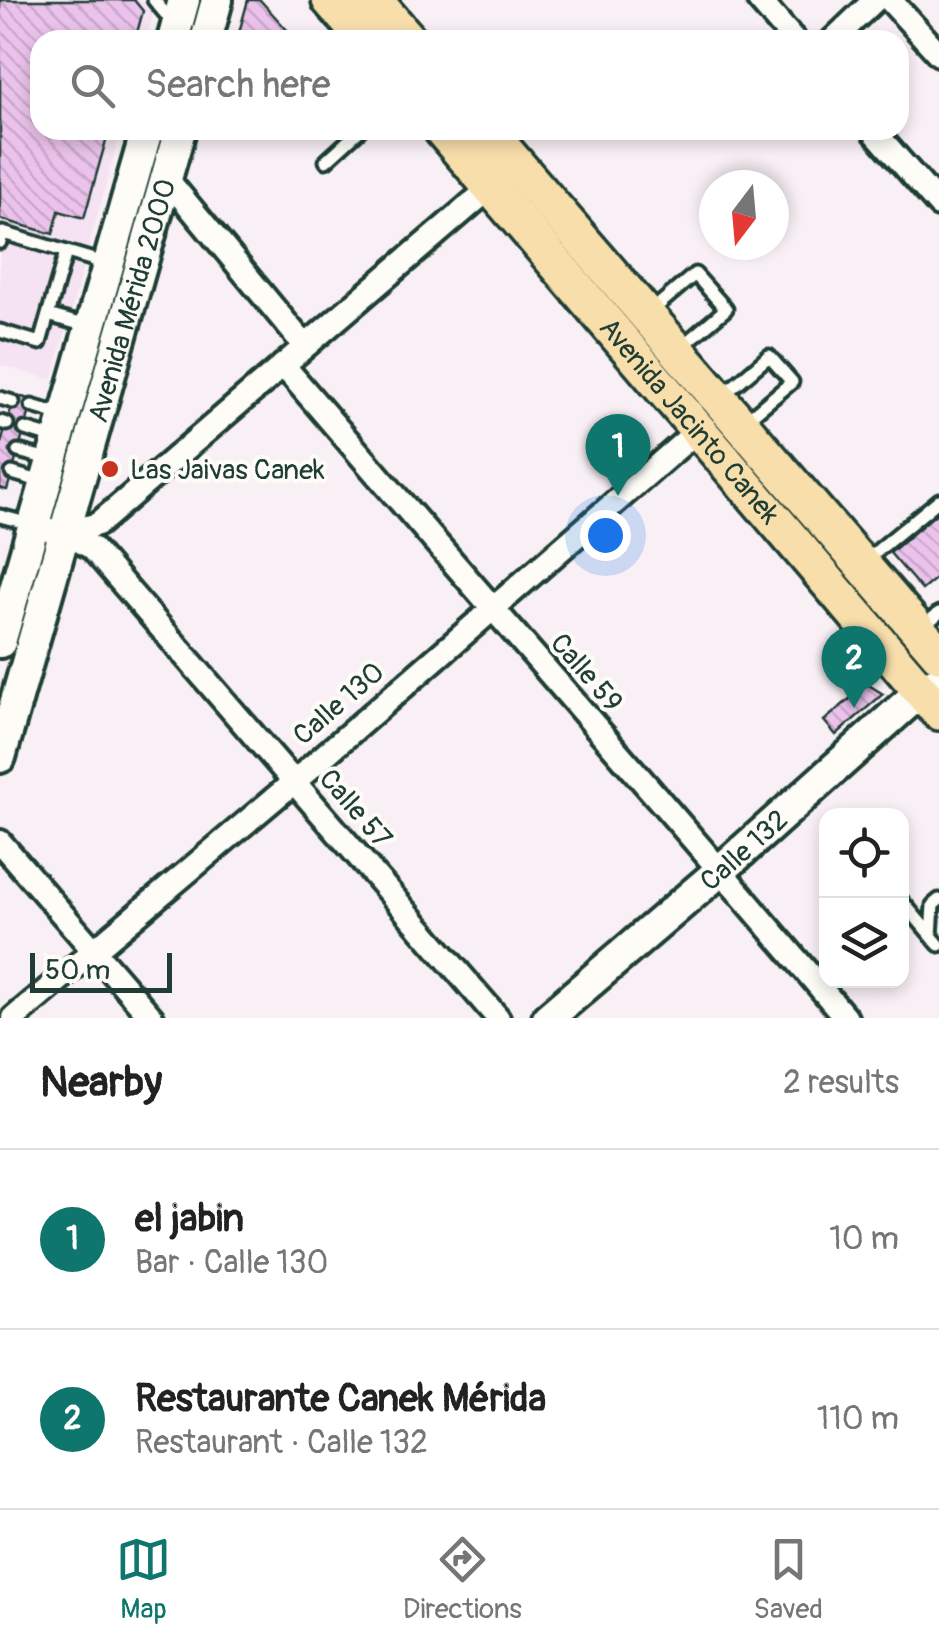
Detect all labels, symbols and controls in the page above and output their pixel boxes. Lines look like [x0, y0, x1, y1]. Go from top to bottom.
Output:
search box [30, 30, 909, 140]
icon: search [65, 58, 120, 113]
text: Search here [145, 61, 331, 109]
north arrow [699, 170, 789, 260]
street label: Avenida Mérida 2000 [81, 175, 184, 427]
street label: Avenida Jacinto Canek [591, 311, 787, 532]
pin: 1 [586, 414, 650, 496]
place label: Las Jaivas Canek [130, 453, 325, 488]
marker: Las Jaivas Canek [99, 458, 121, 480]
your location [580, 510, 631, 561]
street label: Calle 59 [542, 626, 630, 720]
pin: 2 [822, 626, 886, 708]
street label: Calle 130 [286, 655, 392, 753]
street label: Calle 57 [311, 762, 399, 856]
street label: Calle 132 [693, 803, 796, 899]
map controls [819, 808, 909, 988]
button: locate [819, 808, 909, 898]
button: layers [819, 898, 909, 988]
scale bar [30, 948, 172, 993]
text: 50 m [45, 953, 110, 988]
text: Nearby [40, 1057, 162, 1109]
text: 2 results [783, 1063, 899, 1103]
text: el jabin [135, 1195, 244, 1243]
text: 1 [66, 1219, 79, 1259]
text: 10 m [829, 1219, 899, 1259]
text: Bar · Calle 130 [135, 1243, 328, 1283]
text: Restaurante Canek Mérida [135, 1375, 546, 1423]
text: 2 [64, 1399, 81, 1439]
text: 110 m [817, 1399, 899, 1439]
text: Restaurant · Calle 132 [135, 1423, 428, 1463]
tab: Map [116, 1532, 171, 1627]
tab: Directions [403, 1532, 522, 1627]
tab: Saved [754, 1532, 823, 1627]

